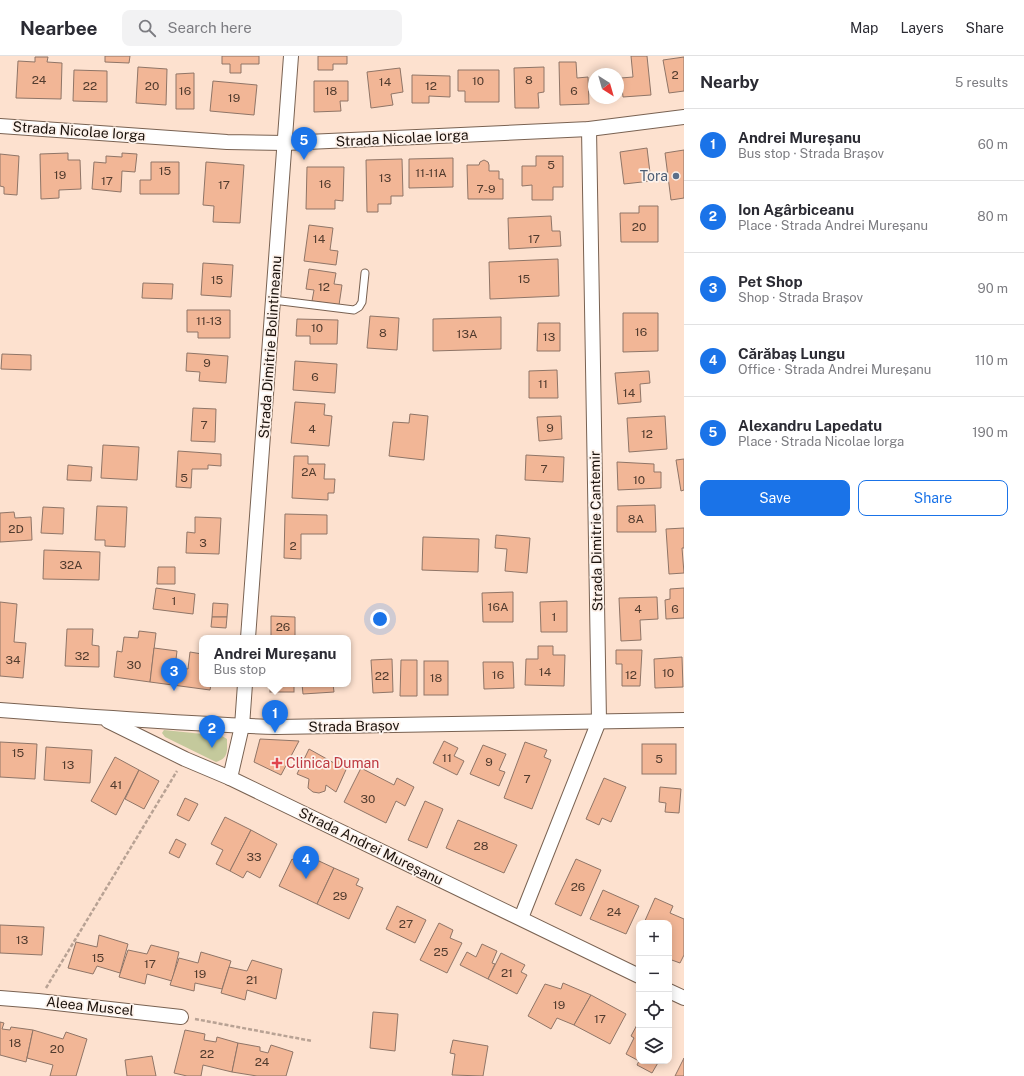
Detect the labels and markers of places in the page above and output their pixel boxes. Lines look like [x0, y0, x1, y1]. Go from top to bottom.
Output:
pin: 5 [291, 127, 317, 160]
place label: Tora [640, 168, 668, 184]
marker: Tora [671, 171, 681, 181]
pin: 3 [161, 658, 187, 691]
pin: 1 [262, 700, 288, 733]
pin: 2 [199, 715, 225, 748]
place label: Clinica Duman [286, 755, 379, 771]
marker: Clinica Duman [271, 757, 283, 769]
pin: 4 [293, 846, 319, 879]

